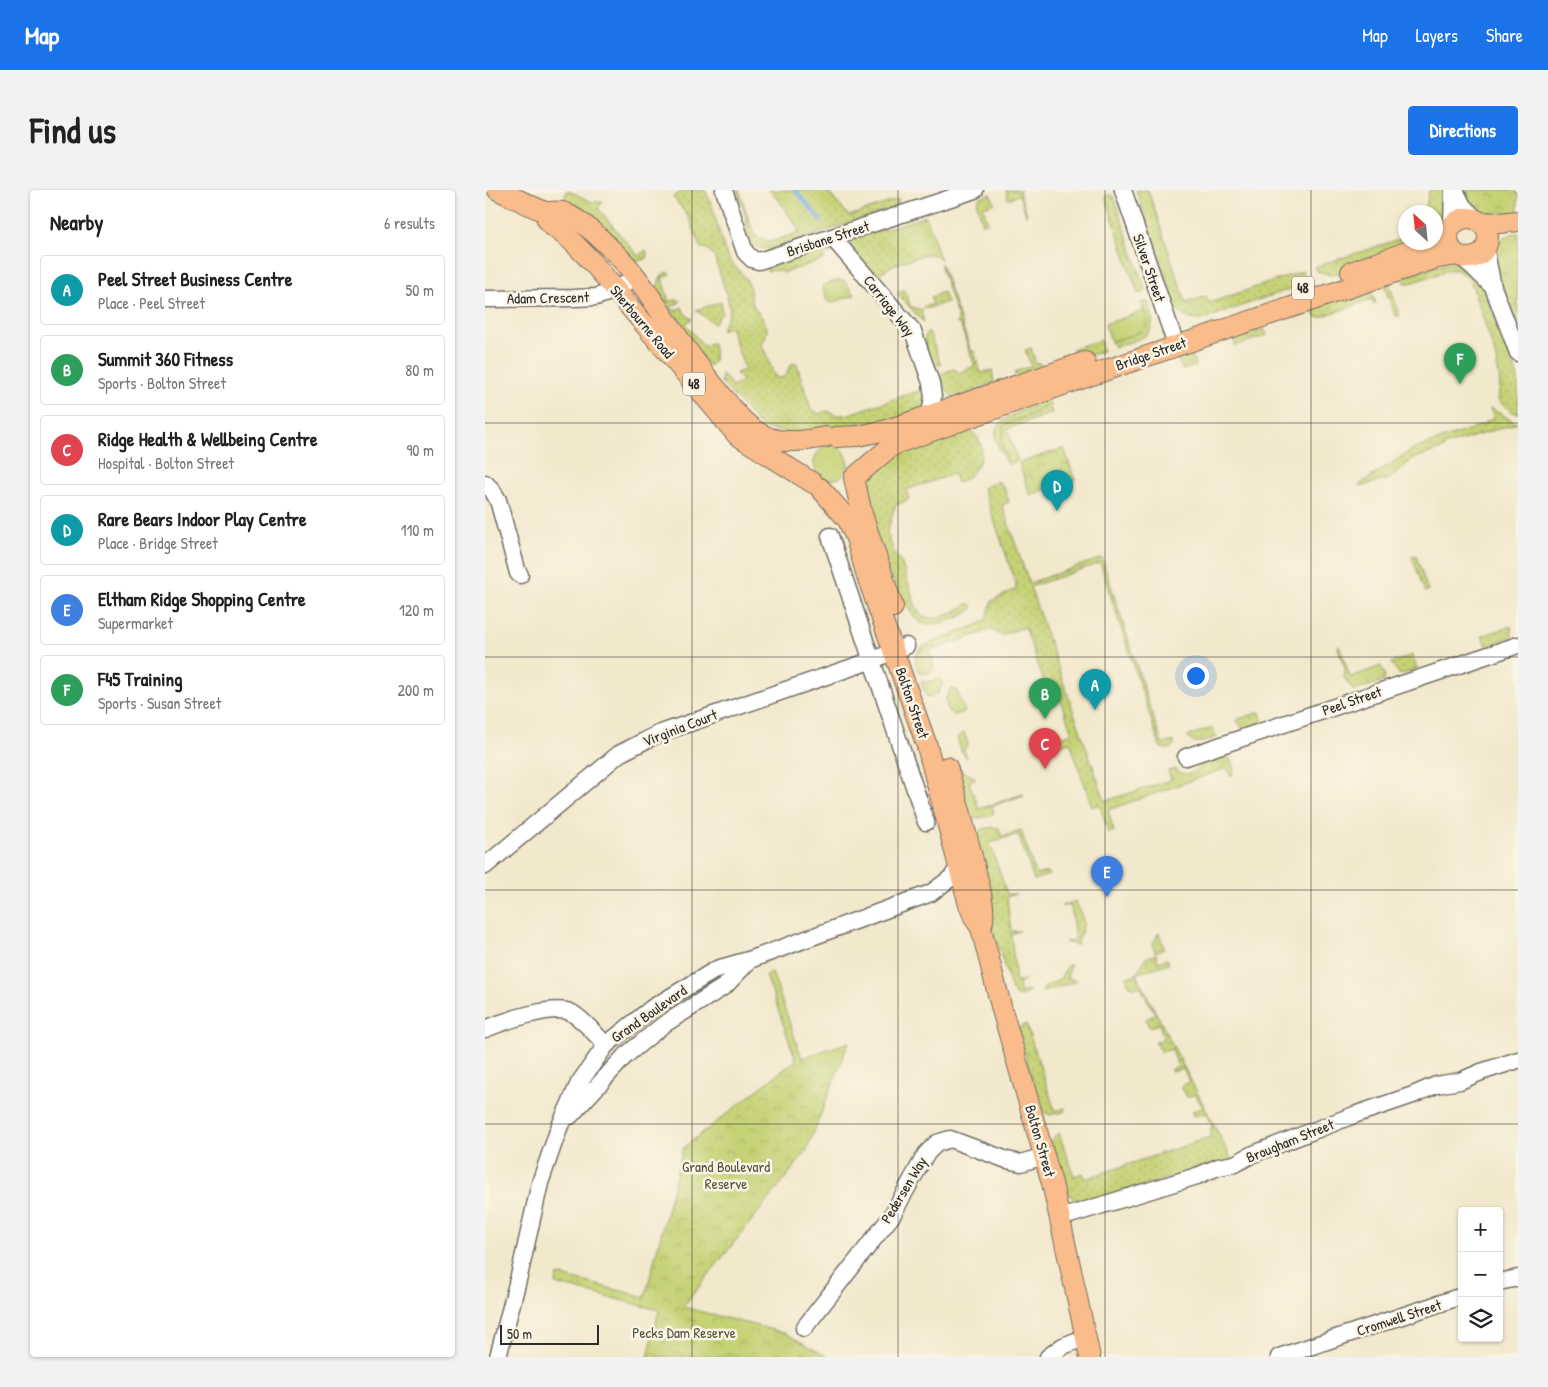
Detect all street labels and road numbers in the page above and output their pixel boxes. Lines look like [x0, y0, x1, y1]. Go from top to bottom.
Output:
street label: Brisbane Street [784, 215, 873, 262]
street label: Silver Street [1128, 231, 1171, 305]
street label: Carriage Way [859, 271, 920, 341]
road number: 48 [1292, 276, 1314, 300]
street label: Sherbourne Road [606, 281, 679, 363]
street label: Adam Crescent [507, 286, 590, 309]
street label: Bridge Street [1113, 331, 1190, 375]
road number: 48 [683, 372, 705, 395]
street label: Bolton Street [890, 664, 935, 742]
street label: Peel Street [1319, 680, 1385, 720]
street label: Virginia Court [640, 703, 721, 751]
street label: Grand Boulevard [607, 980, 691, 1047]
street label: Bolton Street [1020, 1102, 1061, 1180]
street label: Brougham Street [1243, 1113, 1338, 1168]
street label: Pedersen Way [875, 1153, 932, 1227]
street label: Cromwell Street [1354, 1294, 1445, 1341]

